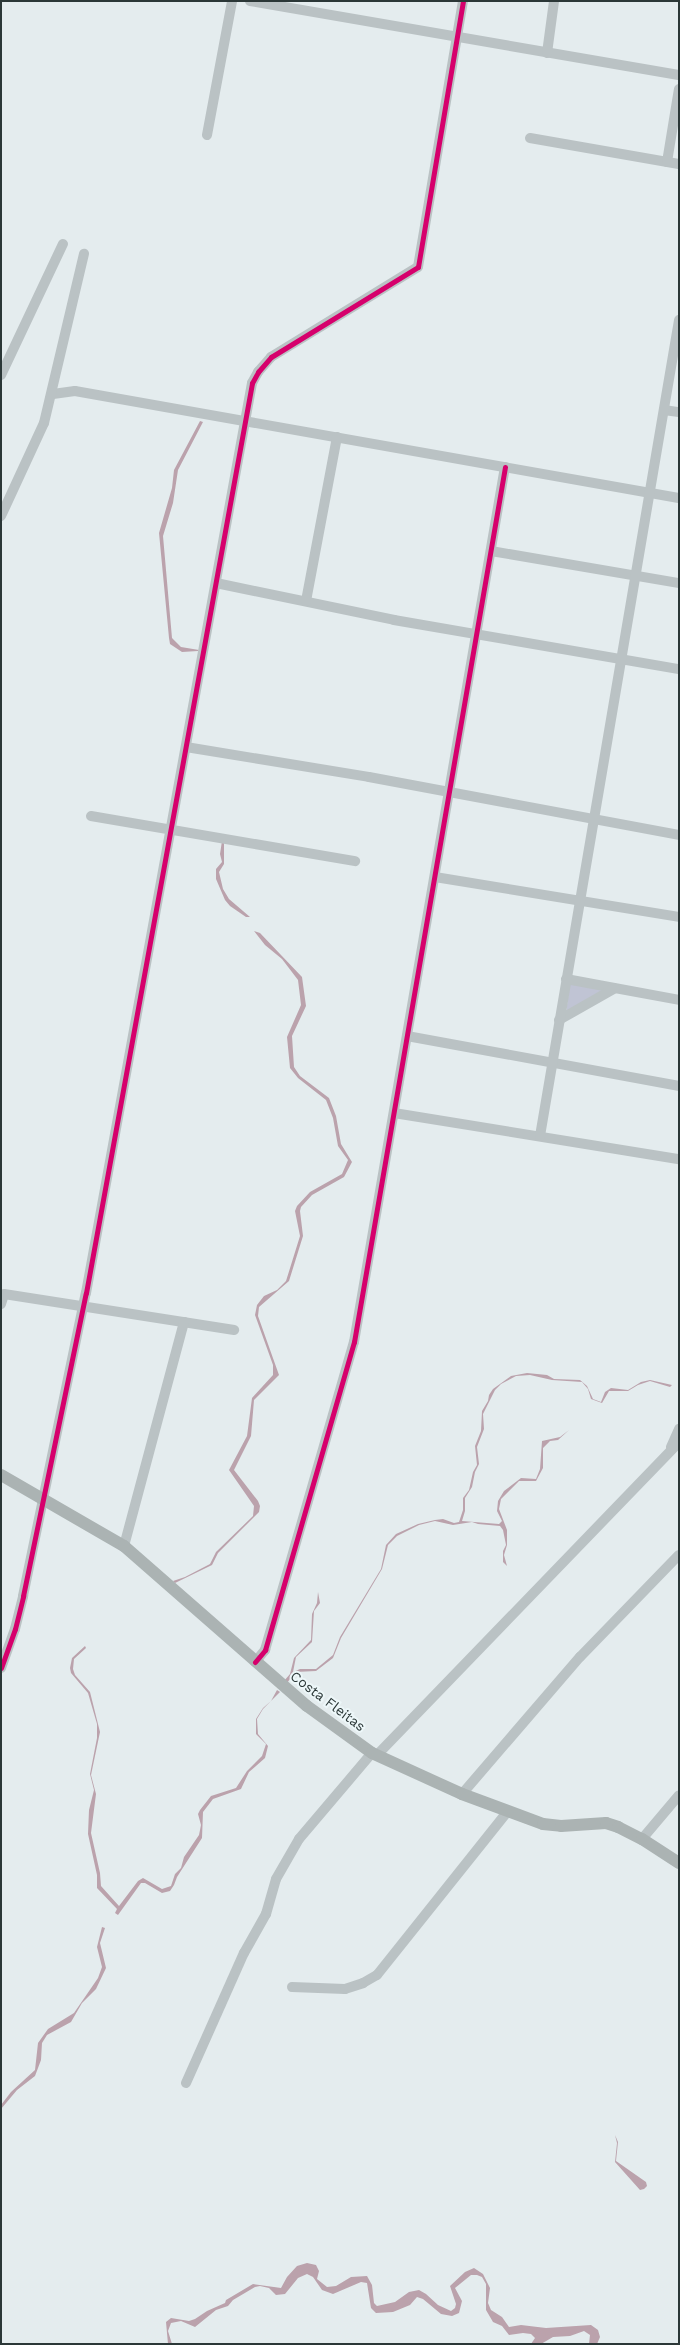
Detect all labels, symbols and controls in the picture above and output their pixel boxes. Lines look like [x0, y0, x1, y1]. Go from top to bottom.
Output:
street label: Costa Fleitas [287, 1667, 369, 1735]

